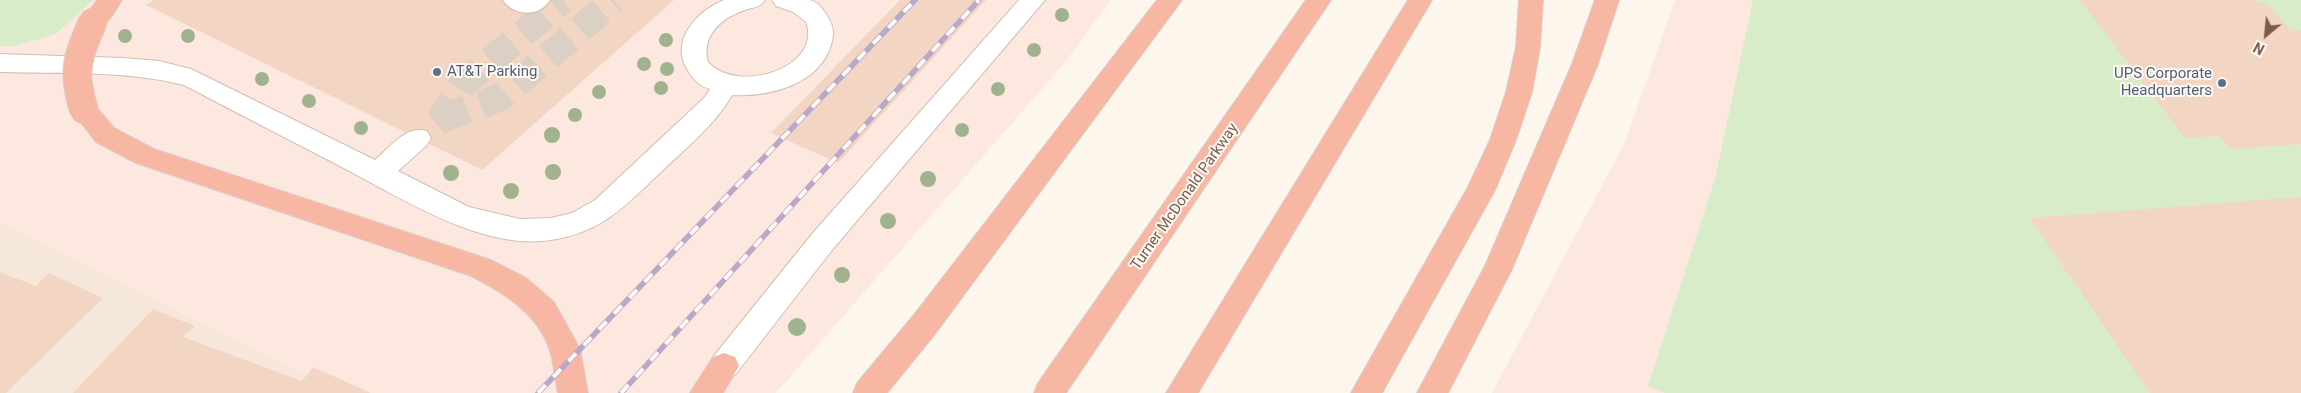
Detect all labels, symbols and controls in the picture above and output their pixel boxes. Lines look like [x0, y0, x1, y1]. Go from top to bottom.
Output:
north arrow [2241, 10, 2291, 60]
text: N [2251, 39, 2267, 58]
place label: AT&T Parking [447, 63, 537, 81]
place label: UPS Corporate Headquarters [2114, 65, 2212, 100]
marker: AT&T Parking [431, 66, 443, 78]
marker: UPS Corporate Headquarters [2216, 77, 2228, 89]
street label: Turner McDonald Parkway [1127, 120, 1243, 274]

